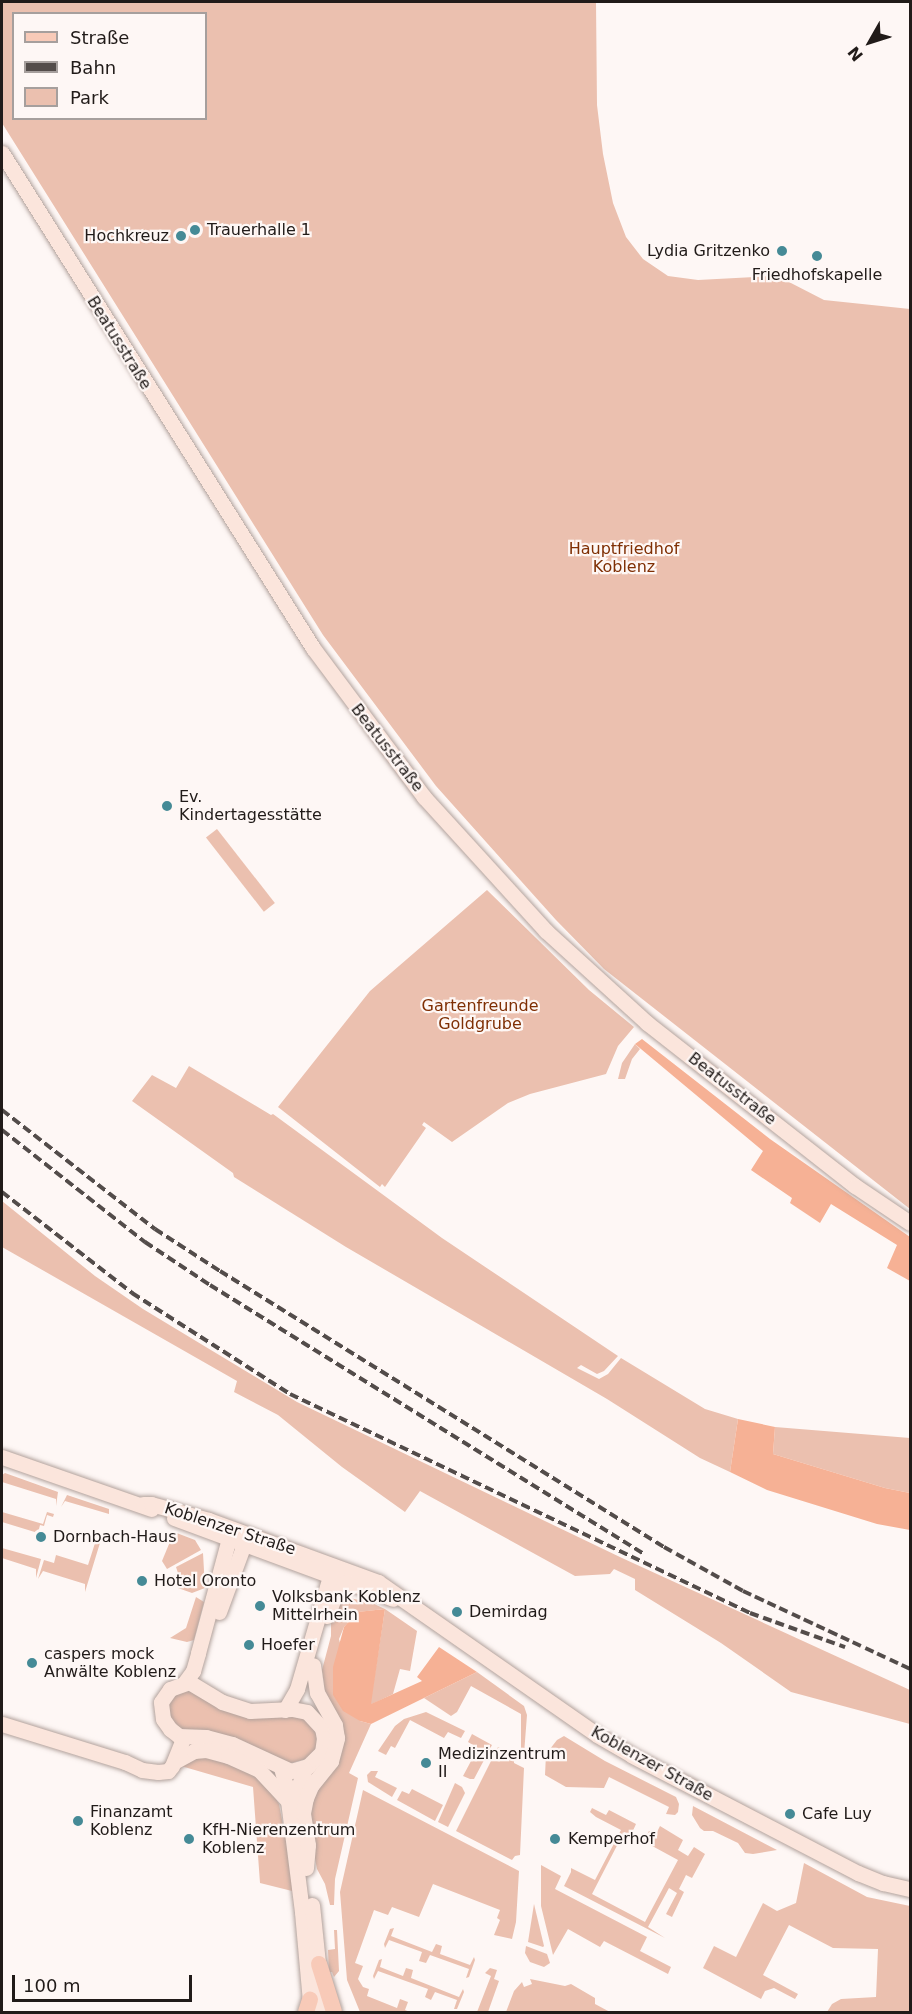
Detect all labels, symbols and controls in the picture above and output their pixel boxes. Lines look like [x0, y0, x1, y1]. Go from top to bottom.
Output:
legend [12, 12, 207, 120]
north arrow [840, 12, 900, 72]
text: Straße [70, 27, 129, 48]
text: N [844, 42, 867, 65]
text: Bahn [70, 57, 116, 78]
text: Park [70, 87, 109, 108]
place label: Trauerhalle 1 [207, 220, 311, 240]
marker: Trauerhalle 1 [188, 223, 202, 237]
place label: Hochkreuz [84, 226, 169, 246]
marker: Hochkreuz [174, 229, 188, 243]
place label: Lydia Gritzenko [647, 241, 770, 261]
marker: Lydia Gritzenko [775, 244, 789, 258]
marker: Friedhofskapelle [810, 249, 824, 263]
place label: Friedhofskapelle [752, 265, 882, 285]
street label: Beatusstraße [83, 293, 155, 393]
park label: Hauptfriedhof Koblenz [569, 539, 679, 577]
street label: Beatusstraße [347, 700, 427, 796]
place label: Ev. Kindertagesstätte [179, 787, 322, 825]
marker: Ev. Kindertagesstätte [160, 799, 174, 813]
park label: Gartenfreunde Goldgrube [421, 996, 539, 1034]
street label: Beatusstraße [684, 1049, 780, 1129]
street label: Koblenzer Straße [162, 1499, 298, 1559]
place label: Dornbach-Haus [53, 1527, 177, 1547]
marker: Dornbach-Haus [34, 1530, 48, 1544]
place label: Hotel Oronto [154, 1571, 256, 1591]
marker: Hotel Oronto [135, 1574, 149, 1588]
place label: Volksbank Koblenz Mittelrhein [272, 1587, 420, 1625]
marker: Volksbank Koblenz Mittelrhein [253, 1599, 267, 1613]
place label: Demirdag [469, 1602, 548, 1622]
marker: Demirdag [450, 1605, 464, 1619]
place label: Hoefer [261, 1635, 315, 1655]
marker: Hoefer [242, 1638, 256, 1652]
place label: caspers mock Anwälte Koblenz [44, 1644, 176, 1682]
marker: caspers mock Anwälte Koblenz [25, 1656, 39, 1670]
street label: Koblenzer Straße [588, 1722, 716, 1806]
place label: Medizinzentrum II [438, 1744, 566, 1782]
marker: Medizinzentrum II [419, 1756, 433, 1770]
place label: Finanzamt Koblenz [90, 1802, 173, 1840]
place label: Cafe Luy [802, 1804, 872, 1824]
marker: Cafe Luy [783, 1807, 797, 1821]
marker: Finanzamt Koblenz [71, 1814, 85, 1828]
place label: KfH-Nierenzentrum Koblenz [202, 1820, 355, 1858]
place label: Kemperhof [568, 1829, 655, 1849]
marker: KfH-Nierenzentrum Koblenz [180, 1830, 198, 1848]
marker: Kemperhof [546, 1830, 564, 1848]
scale bar [15, 1963, 195, 2001]
text: 100 m [23, 1975, 81, 1996]

